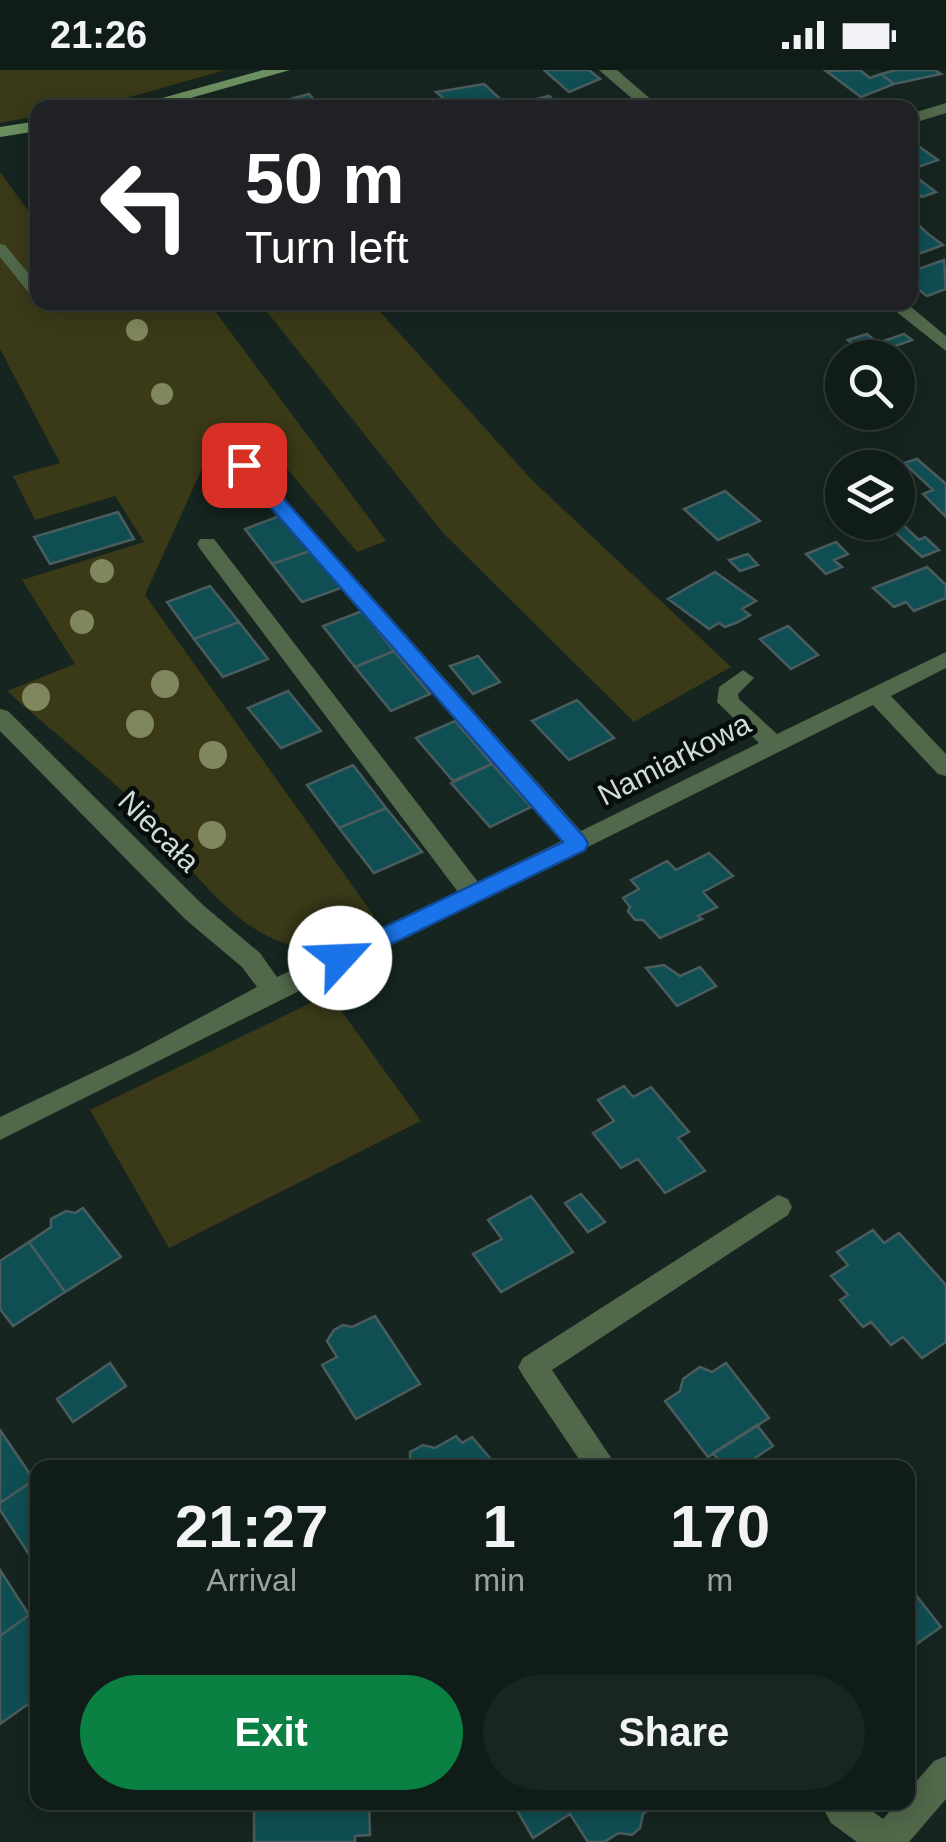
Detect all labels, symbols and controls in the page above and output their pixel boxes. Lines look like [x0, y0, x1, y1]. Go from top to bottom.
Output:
text: 21:26 [50, 14, 147, 56]
icon: left [80, 140, 210, 270]
text: 50 m [245, 140, 405, 218]
text: Turn left [245, 222, 408, 273]
map controls [825, 340, 915, 540]
button: search [825, 340, 915, 430]
pin [202, 423, 287, 508]
icon: arrive [217, 438, 272, 493]
button: layers [825, 450, 915, 540]
street label: Namiarkowa [592, 706, 756, 812]
street label: Niecała [112, 784, 206, 878]
position arrow [288, 906, 392, 1010]
text: 21:27 [175, 1493, 328, 1560]
text: 1 [482, 1493, 516, 1560]
text: 170 [670, 1493, 770, 1560]
text: Arrival [206, 1562, 297, 1598]
text: min [473, 1562, 525, 1598]
text: m [707, 1562, 733, 1598]
button: Exit [80, 1675, 463, 1790]
button: Share [483, 1675, 865, 1790]

